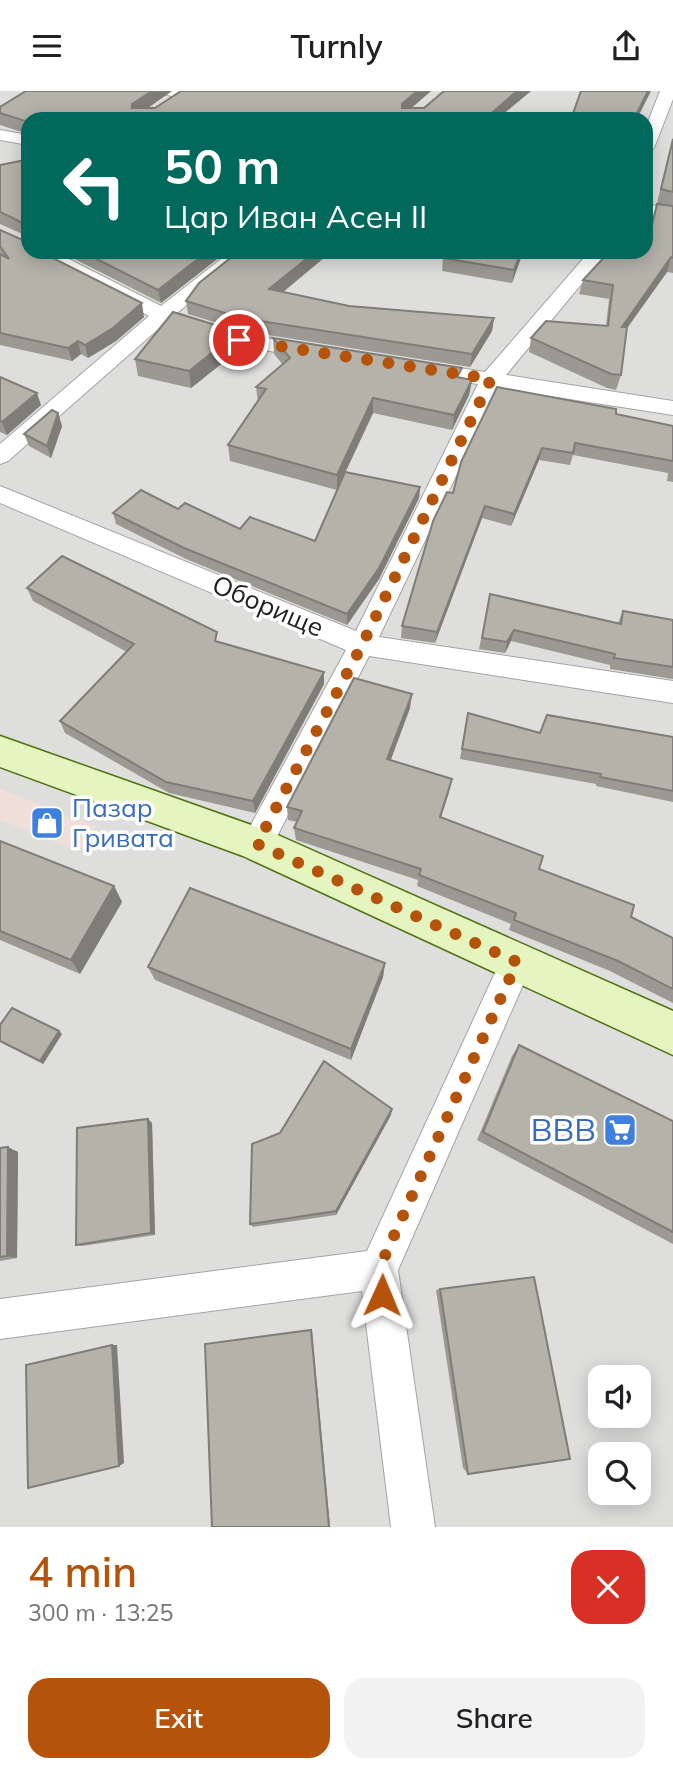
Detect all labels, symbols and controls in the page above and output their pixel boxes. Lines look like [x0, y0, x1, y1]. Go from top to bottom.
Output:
text: Turnly [290, 26, 383, 66]
icon: menu [28, 27, 66, 65]
icon: share [607, 27, 645, 65]
text: 50 m [164, 135, 280, 196]
icon: left [49, 140, 140, 231]
text: Цар Иван Асен II [164, 196, 427, 236]
pin [209, 310, 269, 370]
icon: arrive [220, 321, 258, 359]
street label: Оборище [207, 567, 329, 644]
place label: Пазар Гривата [72, 791, 174, 854]
shop icon: Пазар Гривата [28, 804, 66, 842]
place label: BBB [531, 1109, 596, 1149]
supermarket icon: BBB [601, 1111, 639, 1149]
position arrow [345, 1258, 419, 1332]
map controls [588, 1365, 651, 1505]
button: sound [588, 1365, 651, 1428]
button: search [588, 1442, 651, 1505]
text: 4 min [28, 1545, 137, 1598]
button: close [571, 1550, 645, 1624]
text: 300 m · 13:25 [28, 1598, 173, 1627]
button: Exit [28, 1678, 330, 1758]
button: Share [344, 1678, 645, 1758]

